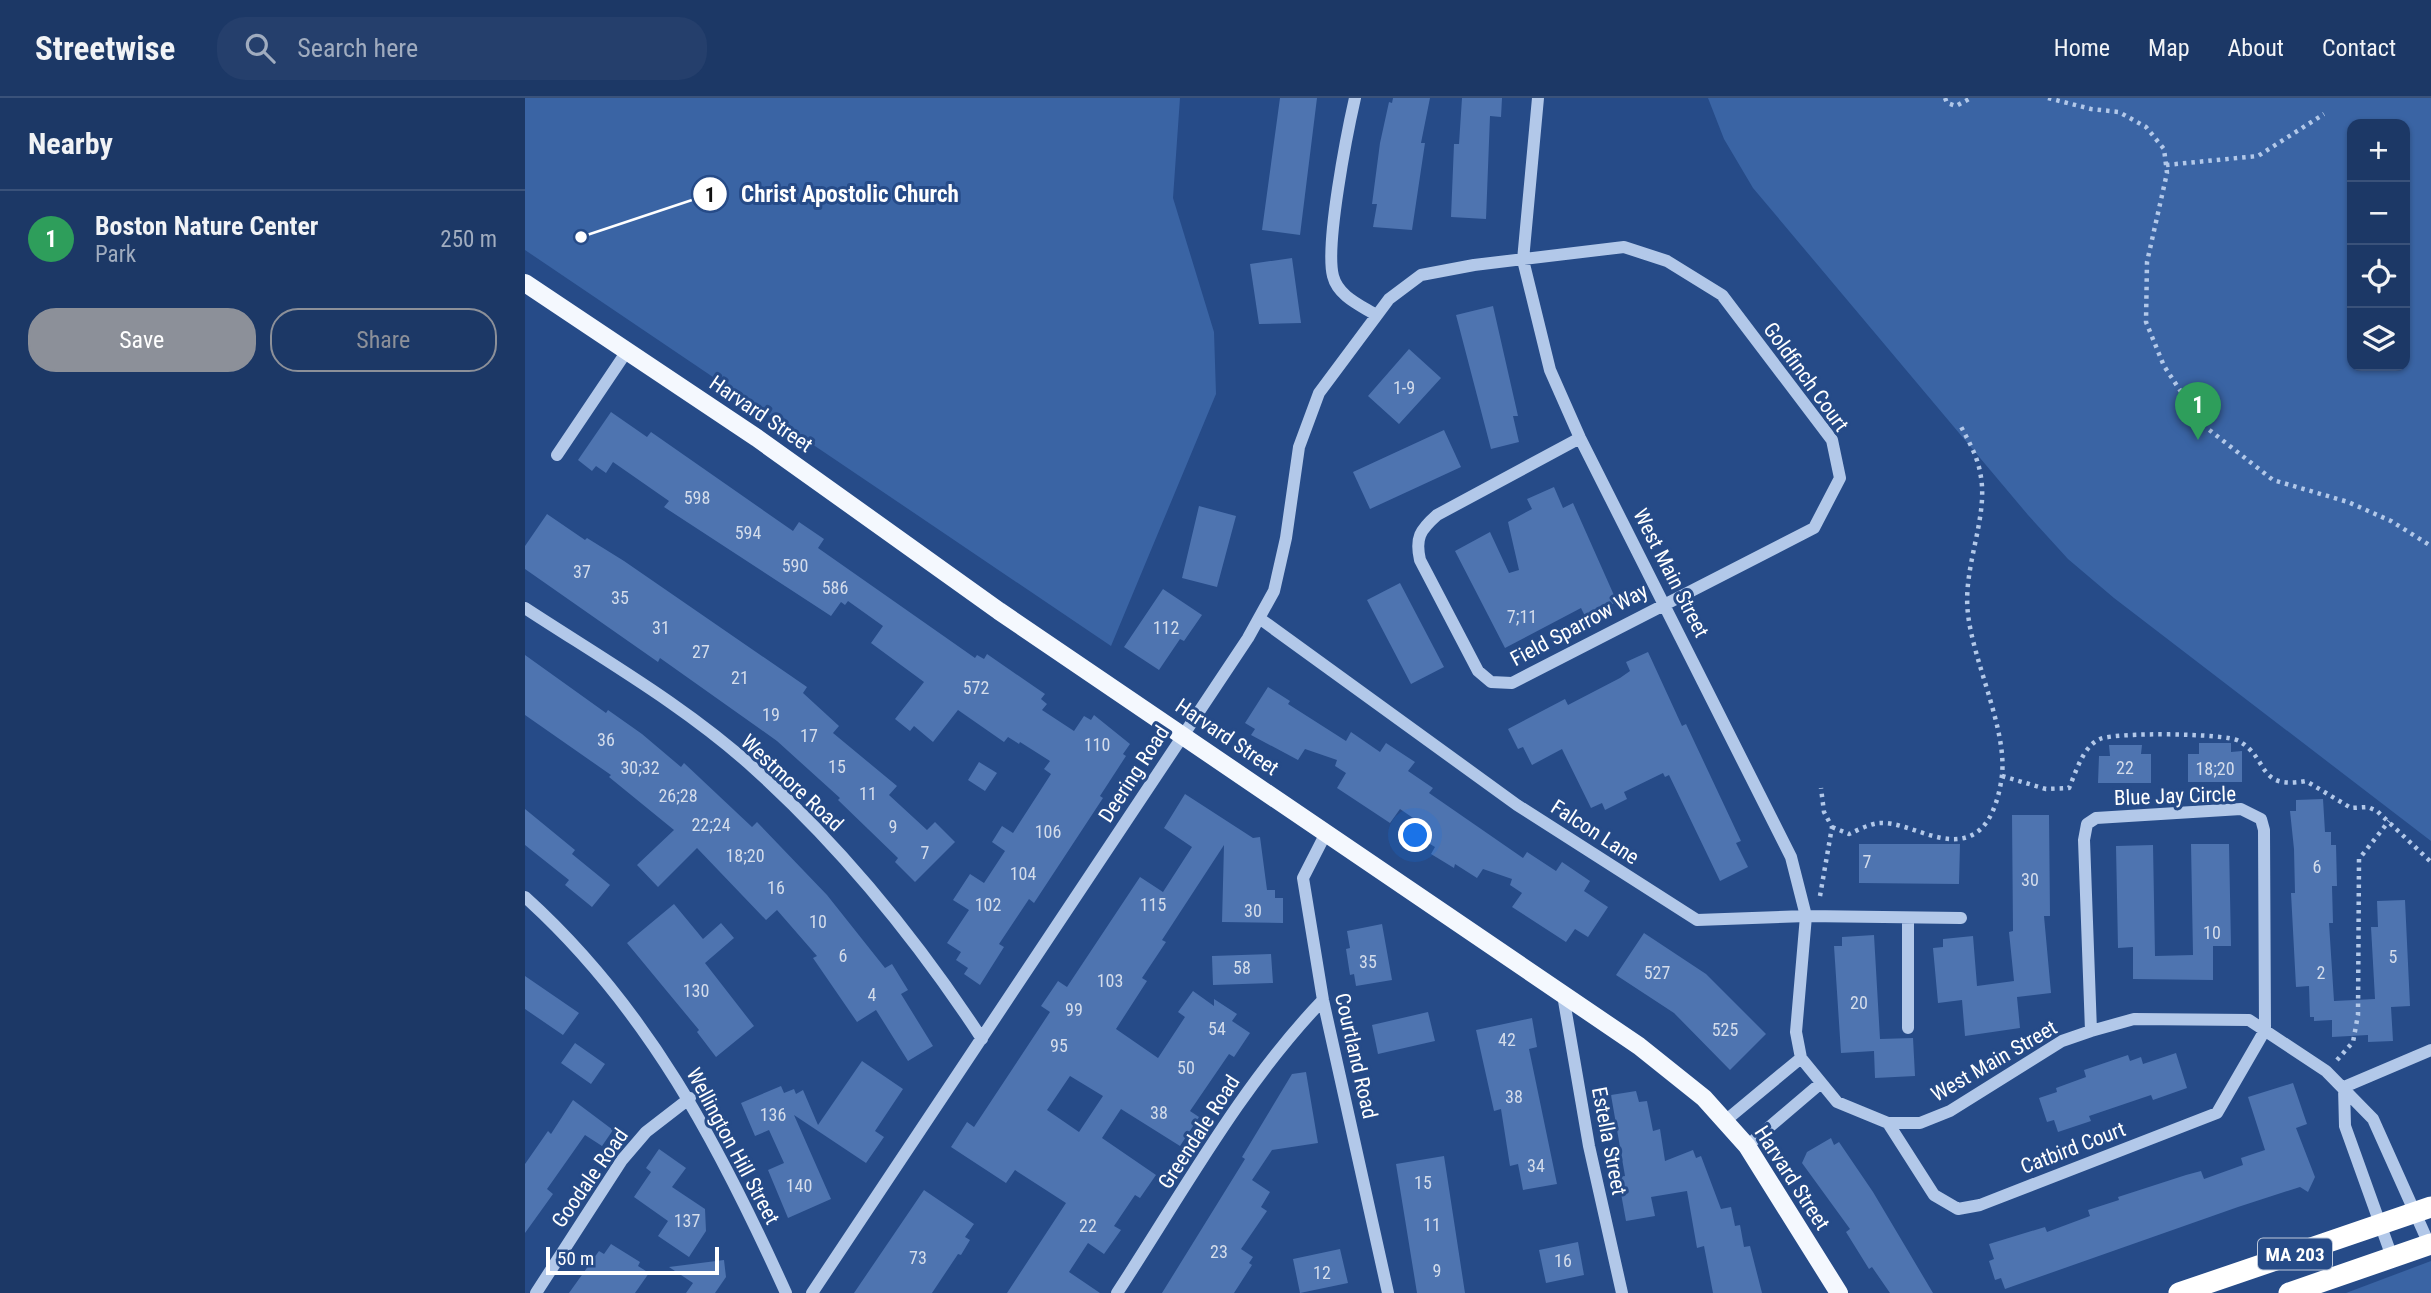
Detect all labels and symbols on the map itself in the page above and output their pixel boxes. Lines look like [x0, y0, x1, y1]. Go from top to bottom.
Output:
callout: Christ Apostolic Church [693, 172, 973, 216]
text: Christ Apostolic Church [741, 181, 959, 208]
text: 1 [705, 183, 715, 207]
street label: Goldfinch Court [1758, 318, 1854, 436]
street label: Harvard Street [705, 371, 817, 457]
house number: 1-9 [1393, 377, 1415, 398]
pin: 1 [2175, 382, 2221, 440]
house number: 598 [684, 487, 710, 508]
street label: West Main Street [1628, 505, 1714, 641]
house number: 594 [735, 522, 761, 543]
house number: 590 [782, 555, 808, 576]
house number: 37 [573, 561, 591, 582]
house number: 586 [822, 577, 848, 598]
street label: Field Sparrow Way [1506, 579, 1652, 671]
house number: 35 [611, 587, 629, 608]
house number: 7;11 [1507, 606, 1537, 627]
house number: 31 [652, 617, 670, 638]
house number: 112 [1153, 617, 1179, 638]
house number: 27 [692, 641, 710, 662]
house number: 21 [731, 667, 749, 688]
house number: 572 [963, 677, 989, 698]
street label: Harvard Street [1171, 694, 1283, 780]
house number: 19 [762, 704, 780, 725]
street label: Deering Road [1094, 721, 1174, 827]
house number: 17 [800, 725, 818, 746]
house number: 36 [597, 729, 615, 750]
street label: Westmore Road [736, 730, 848, 836]
house number: 110 [1084, 734, 1110, 755]
house number: 15 [828, 756, 846, 777]
house number: 30;32 [620, 757, 660, 778]
house number: 22 [2116, 757, 2134, 778]
house number: 18;20 [2195, 758, 2235, 779]
street label: Blue Jay Circle [2114, 782, 2237, 810]
house number: 11 [859, 783, 877, 804]
house number: 26;28 [658, 785, 698, 806]
street label: Falcon Lane [1547, 795, 1644, 869]
house number: 22;24 [691, 814, 731, 835]
house number: 9 [889, 816, 897, 837]
your location [1398, 818, 1432, 852]
house number: 106 [1035, 821, 1061, 842]
house number: 7 [921, 842, 930, 863]
house number: 18;20 [725, 845, 765, 866]
house number: 7 [1863, 851, 1872, 872]
house number: 6 [2313, 856, 2321, 877]
house number: 104 [1010, 863, 1036, 884]
house number: 30 [2021, 869, 2039, 890]
house number: 16 [767, 877, 785, 898]
house number: 102 [975, 894, 1001, 915]
house number: 115 [1140, 894, 1166, 915]
house number: 30 [1244, 900, 1262, 921]
house number: 10 [809, 911, 827, 932]
house number: 10 [2203, 922, 2221, 943]
house number: 6 [839, 945, 847, 966]
house number: 5 [2389, 946, 2398, 967]
house number: 35 [1359, 951, 1377, 972]
house number: 58 [1233, 957, 1251, 978]
house number: 527 [1644, 962, 1670, 983]
house number: 2 [2317, 962, 2326, 983]
house number: 103 [1097, 970, 1123, 991]
house number: 130 [683, 980, 709, 1001]
house number: 4 [868, 984, 877, 1005]
street label: Courtland Road [1330, 991, 1382, 1121]
house number: 20 [1850, 992, 1868, 1013]
house number: 99 [1065, 999, 1083, 1020]
street label: West Main Street [1927, 1015, 2061, 1107]
house number: 54 [1208, 1018, 1226, 1039]
house number: 525 [1712, 1019, 1738, 1040]
house number: 42 [1498, 1029, 1516, 1050]
house number: 95 [1050, 1035, 1068, 1056]
house number: 50 [1177, 1057, 1195, 1078]
street label: Wellington Hill Street [682, 1064, 784, 1228]
street label: Greendale Road [1153, 1071, 1245, 1193]
street label: Estella Street [1587, 1085, 1631, 1197]
house number: 38 [1505, 1086, 1523, 1107]
house number: 38 [1150, 1102, 1168, 1123]
house number: 136 [760, 1104, 786, 1125]
street label: Catbird Court [2017, 1117, 2129, 1179]
street label: Harvard Street [1749, 1121, 1835, 1235]
street label: Goodale Road [547, 1124, 633, 1232]
house number: 34 [1527, 1155, 1545, 1176]
house number: 15 [1414, 1172, 1432, 1193]
house number: 140 [786, 1175, 812, 1196]
house number: 137 [674, 1210, 700, 1231]
house number: 11 [1423, 1214, 1441, 1235]
house number: 22 [1079, 1215, 1097, 1236]
road number: MA 203 [2258, 1238, 2332, 1270]
house number: 23 [1210, 1241, 1228, 1262]
scale bar [546, 1244, 719, 1276]
house number: 73 [909, 1247, 927, 1268]
house number: 16 [1554, 1250, 1572, 1271]
house number: 9 [1433, 1260, 1441, 1281]
house number: 12 [1313, 1262, 1331, 1283]

